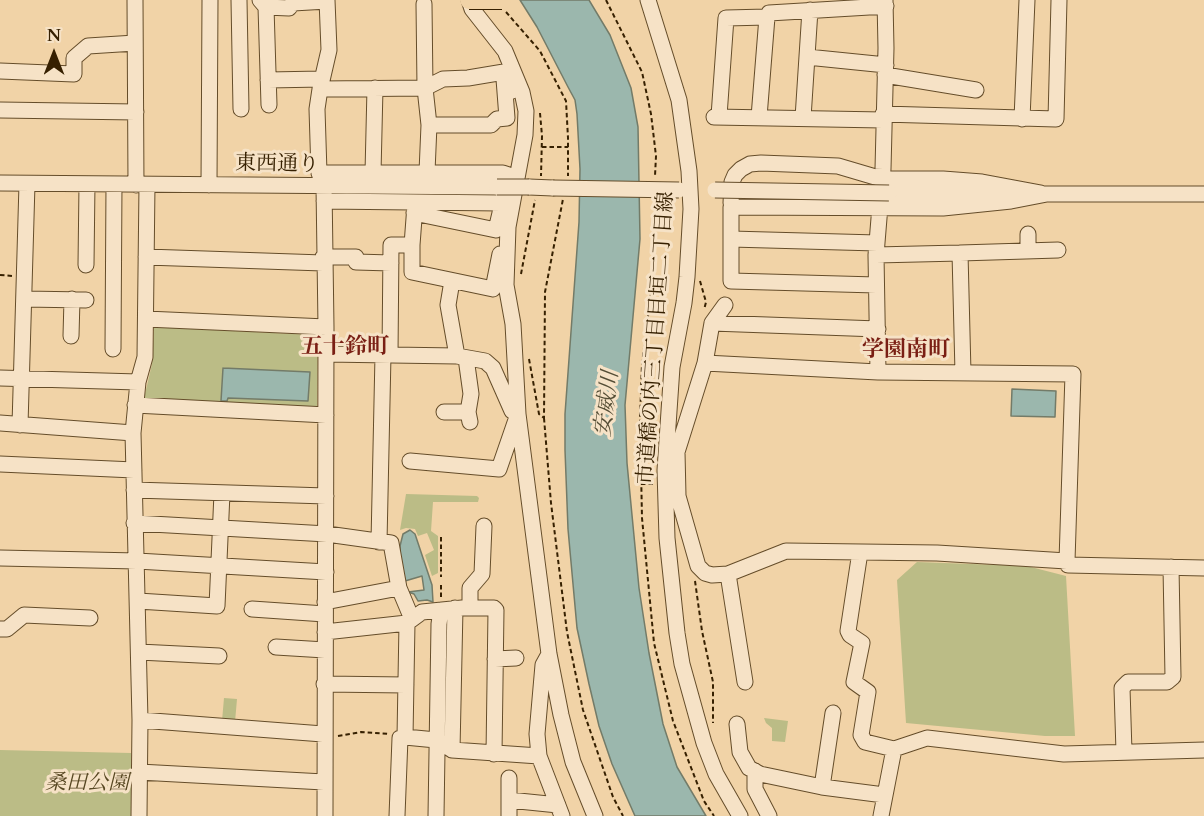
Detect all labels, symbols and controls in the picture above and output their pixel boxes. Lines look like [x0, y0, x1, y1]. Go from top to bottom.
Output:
north arrow [24, 24, 84, 84]
text: N [47, 25, 61, 47]
street label: 東西通り [235, 152, 319, 178]
street label: 市道橋の内三丁目目垣二丁目線 [634, 190, 680, 486]
district label: 五十鈴町 [301, 335, 389, 361]
district label: 学園南町 [862, 338, 950, 364]
water label: 安威川 [591, 370, 625, 438]
park label: 桑田公園 [45, 771, 129, 797]

